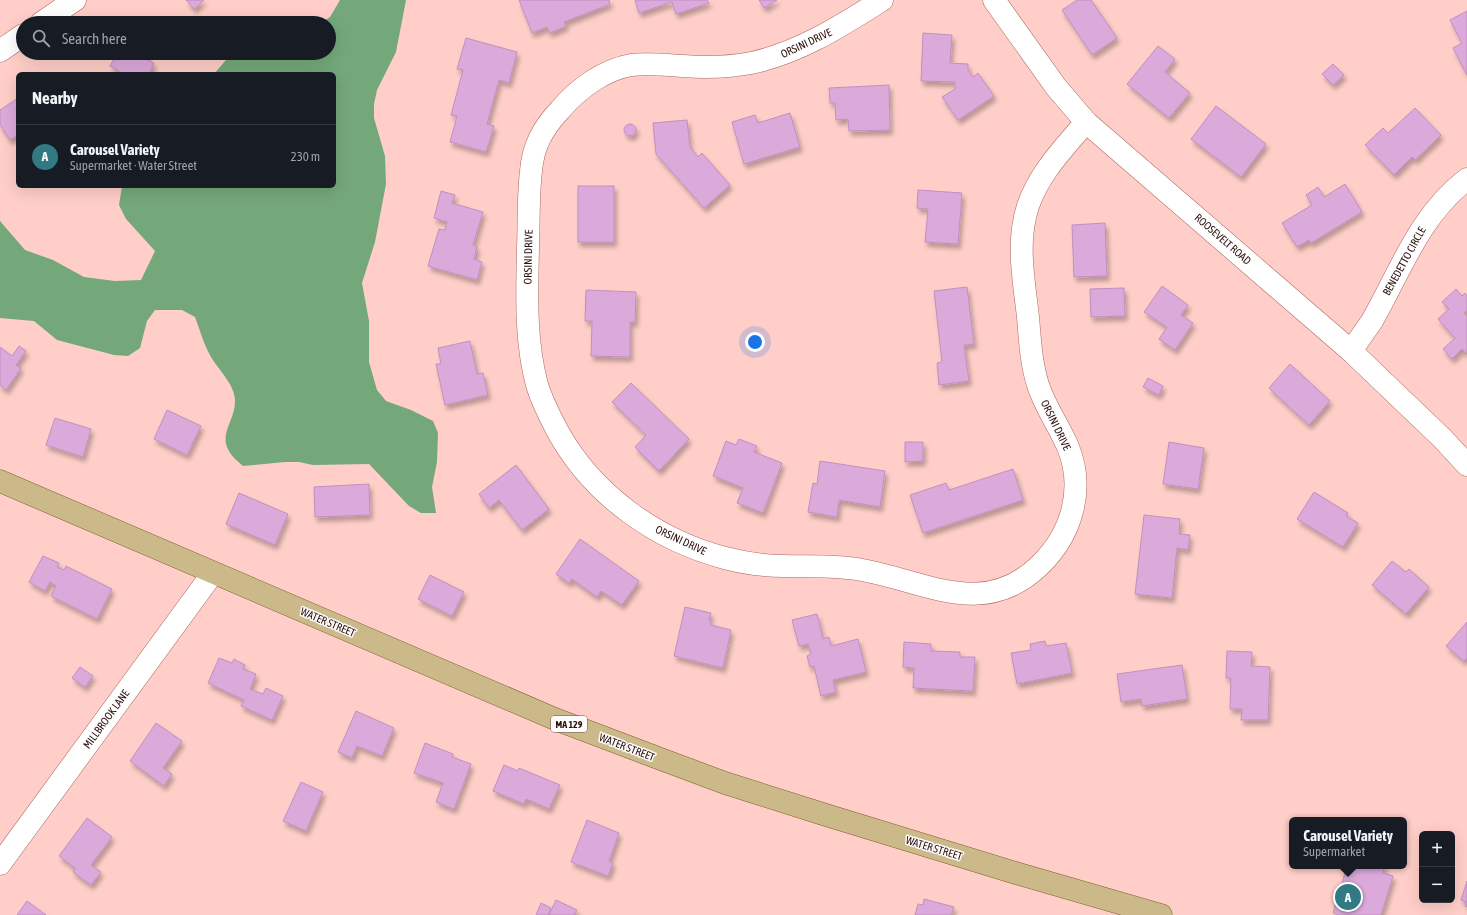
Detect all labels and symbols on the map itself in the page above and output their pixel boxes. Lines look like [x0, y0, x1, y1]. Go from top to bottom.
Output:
street label: ORSINI DRIVE [779, 26, 834, 60]
street label: ROOSEVELT ROAD [1192, 211, 1254, 267]
street label: BENEDETTO CIRCLE [1380, 224, 1428, 297]
street label: ORSINI DRIVE [522, 229, 534, 284]
your location [745, 332, 765, 352]
street label: ORSINI DRIVE [1039, 398, 1074, 452]
street label: ORSINI DRIVE [654, 523, 709, 557]
street label: WATER STREET [299, 605, 357, 639]
street label: MILLBROOK LANE [81, 687, 132, 751]
road number: MA 129 [551, 716, 587, 732]
street label: WATER STREET [598, 731, 657, 763]
street label: WATER STREET [904, 834, 964, 862]
pin: A [1335, 882, 1361, 912]

